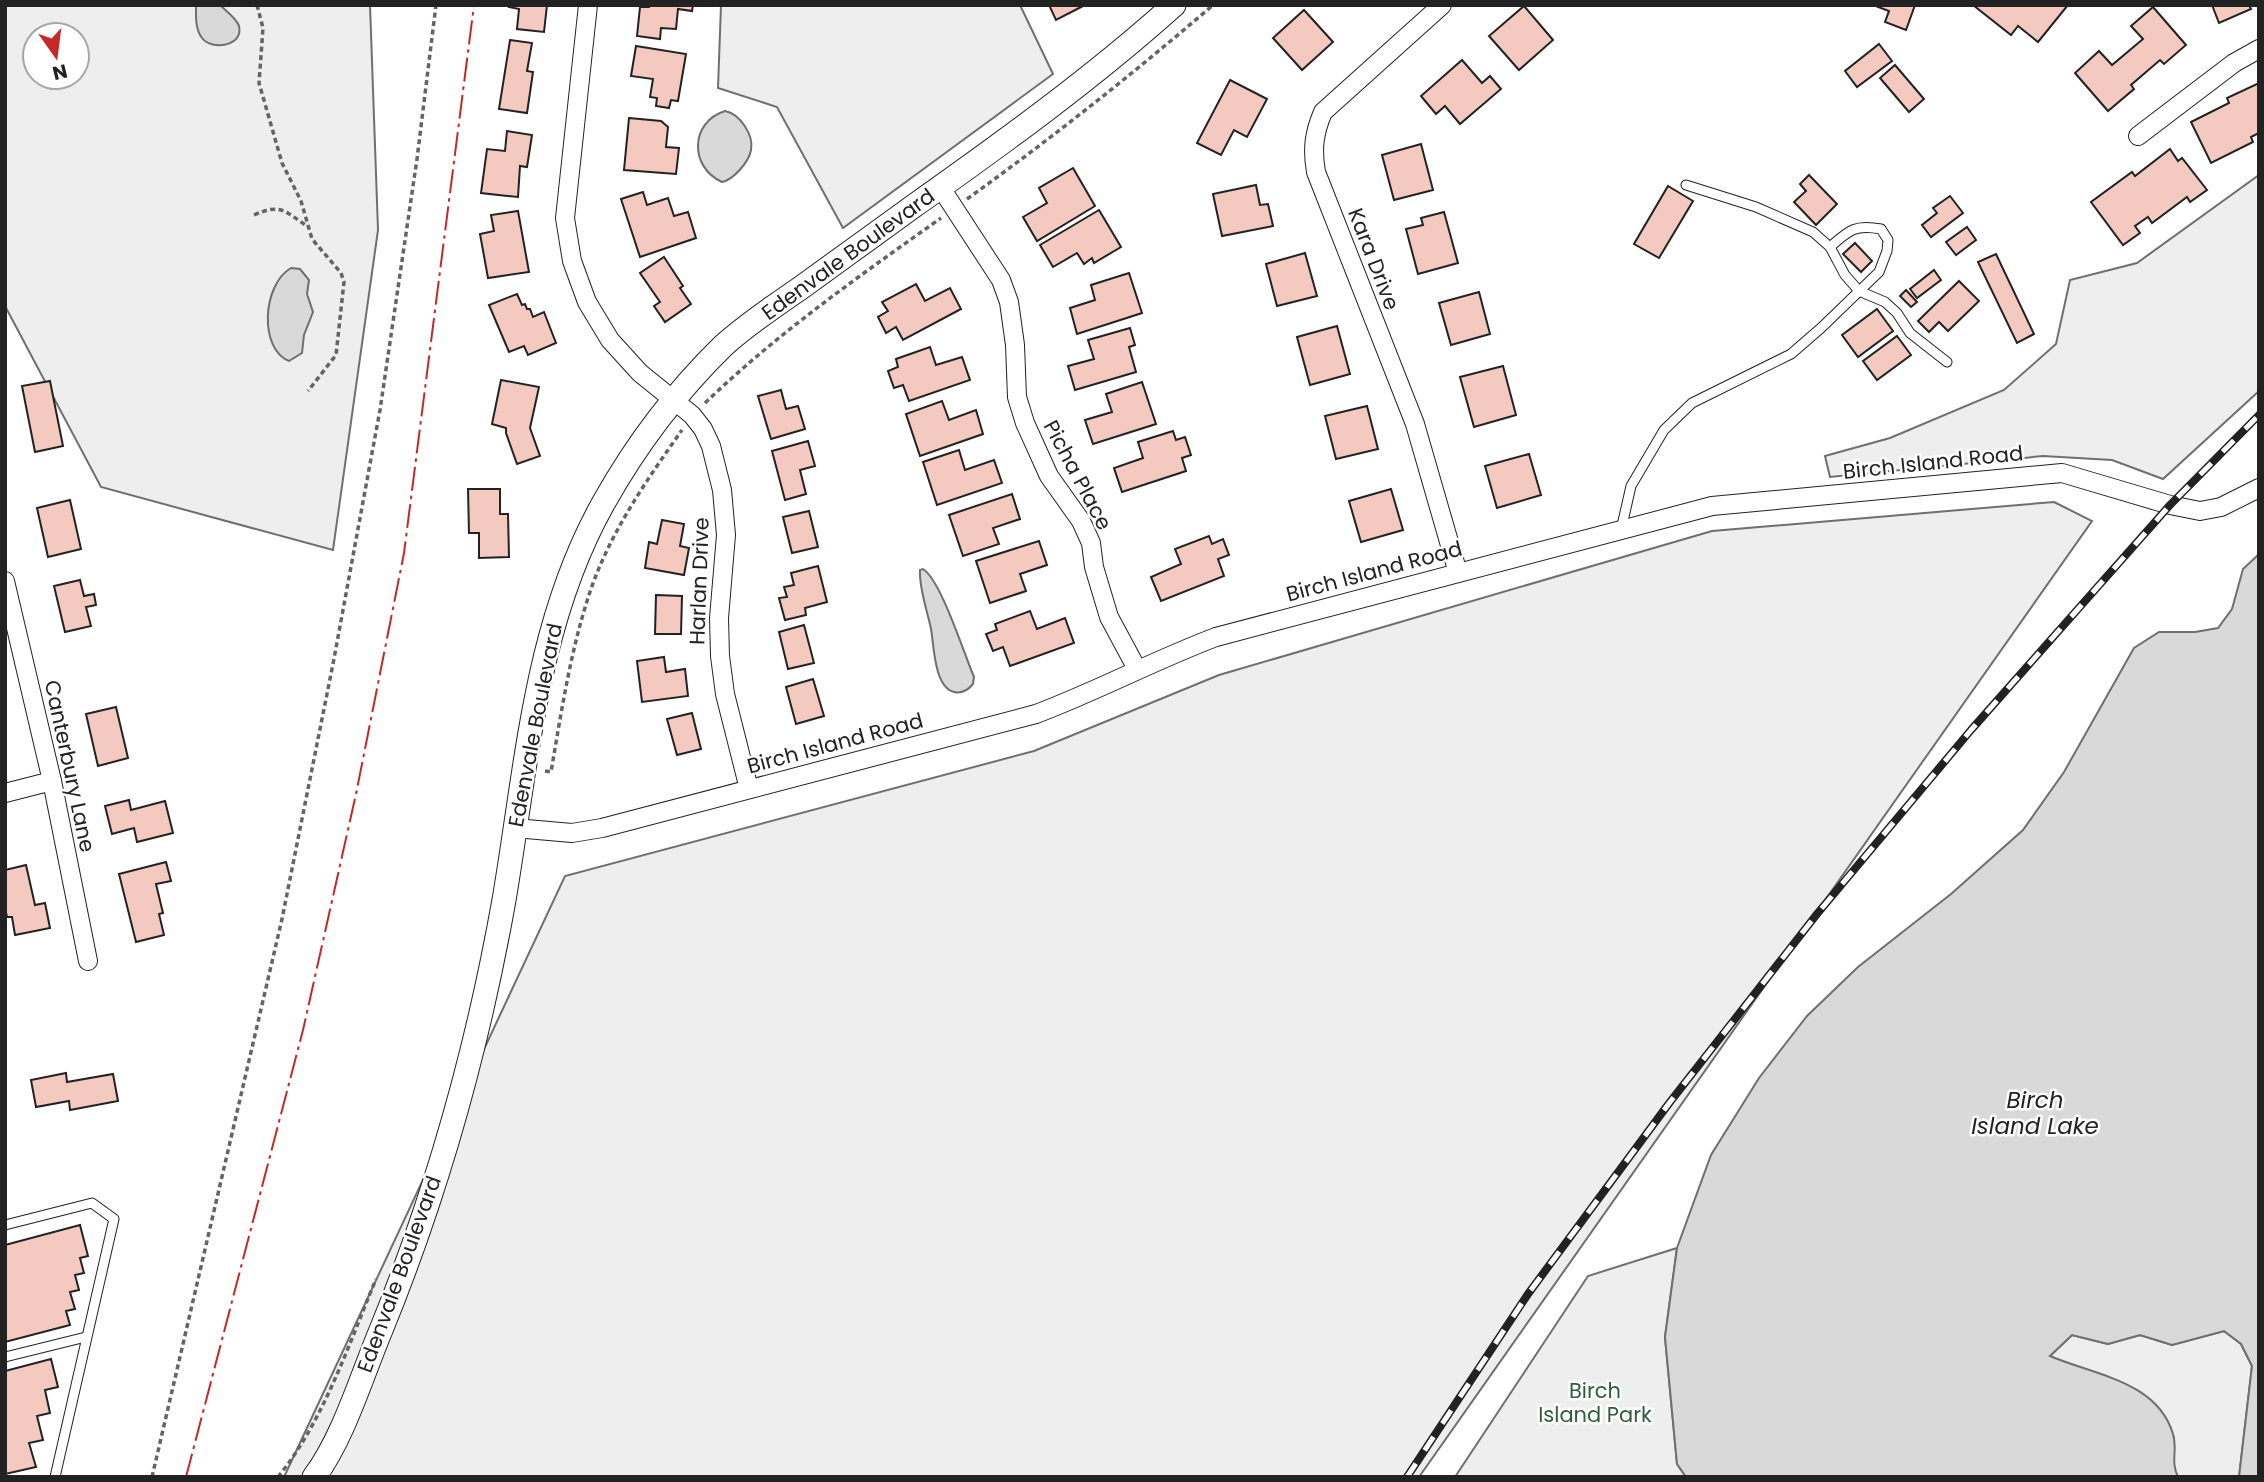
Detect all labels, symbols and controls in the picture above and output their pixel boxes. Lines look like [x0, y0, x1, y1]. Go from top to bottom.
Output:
north arrow [21, 21, 91, 91]
text: N [50, 57, 70, 87]
street label: Edenvale Boulevard [756, 181, 940, 327]
street label: Kara Drive [1341, 204, 1407, 314]
street label: Picha Place [1037, 415, 1119, 535]
street label: Birch Island Road [1841, 438, 2025, 486]
street label: Harlan Drive [682, 517, 716, 645]
street label: Birch Island Road [1283, 534, 1465, 608]
street label: Edenvale Boulevard [501, 621, 569, 829]
street label: Canterbury Lane [38, 677, 102, 855]
street label: Birch Island Road [744, 706, 926, 780]
water label: Birch Island Lake [1971, 1084, 2099, 1142]
street label: Edenvale Boulevard [350, 1172, 448, 1376]
park label: Birch Island Park [1538, 1376, 1652, 1429]

